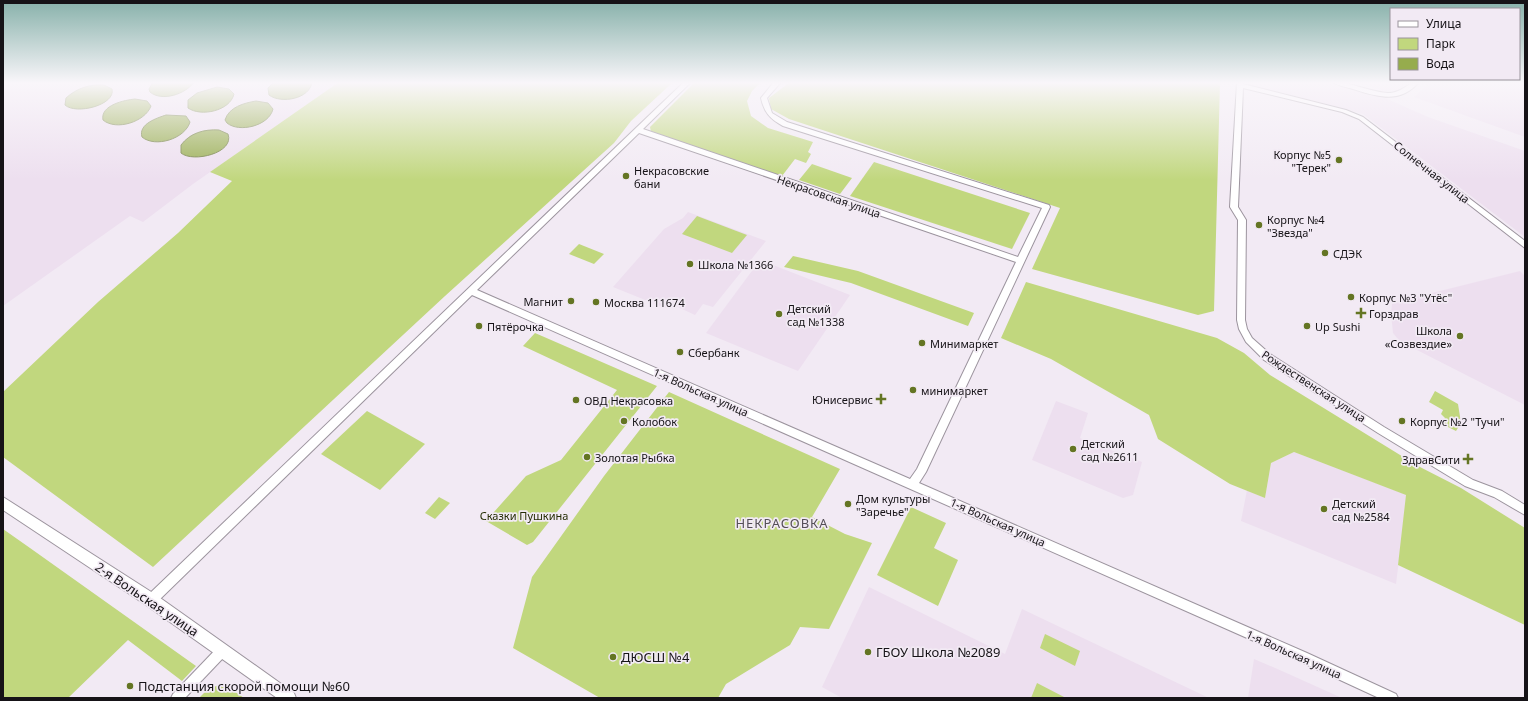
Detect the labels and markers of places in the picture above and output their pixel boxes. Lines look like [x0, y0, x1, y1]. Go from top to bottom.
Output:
place label: Корпус №5 "Терек" [1273, 147, 1331, 175]
marker: Корпус №5 "Терек" [1334, 155, 1344, 165]
place label: Некрасовские бани [634, 163, 709, 191]
marker: Некрасовские бани [621, 171, 631, 181]
place label: Корпус №4 "Звезда" [1267, 212, 1325, 240]
marker: Корпус №4 "Звезда" [1254, 220, 1264, 230]
place label: СДЭК [1333, 246, 1362, 261]
marker: СДЭК [1320, 248, 1330, 258]
place label: Школа №1366 [698, 257, 773, 272]
marker: Школа №1366 [685, 259, 695, 269]
place label: Корпус №3 "Утёс" [1359, 290, 1452, 305]
marker: Корпус №3 "Утёс" [1346, 292, 1356, 302]
place label: Магнит [523, 294, 563, 309]
place label: Москва 111674 [604, 295, 685, 310]
marker: Магнит [566, 296, 576, 306]
marker: Москва 111674 [591, 297, 601, 307]
place label: Детский сад №1338 [787, 301, 844, 329]
place label: Горздрав [1369, 306, 1418, 321]
marker: Горздрав [1356, 308, 1366, 318]
marker: Детский сад №1338 [774, 309, 784, 319]
place label: Пятёрочка [487, 319, 544, 334]
place label: Up Sushi [1315, 319, 1360, 334]
marker: Пятёрочка [474, 321, 484, 331]
marker: Up Sushi [1302, 321, 1312, 331]
place label: Школа «Созвездие» [1385, 323, 1452, 351]
marker: Школа «Созвездие» [1455, 331, 1465, 341]
place label: Минимаркет [930, 336, 998, 351]
marker: Минимаркет [917, 338, 927, 348]
place label: Сбербанк [688, 345, 740, 360]
marker: Сбербанк [675, 347, 685, 357]
place label: минимаркет [921, 383, 988, 398]
marker: минимаркет [908, 385, 918, 395]
place label: Юнисервис [812, 392, 873, 407]
place label: ОВД Некрасовка [584, 393, 673, 408]
marker: Юнисервис [876, 394, 886, 404]
marker: ОВД Некрасовка [571, 395, 581, 405]
place label: Колобок [632, 414, 677, 429]
place label: Корпус №2 "Тучи" [1410, 414, 1504, 429]
marker: Колобок [619, 416, 629, 426]
marker: Корпус №2 "Тучи" [1397, 416, 1407, 426]
place label: Детский сад №2611 [1081, 436, 1138, 464]
marker: Детский сад №2611 [1068, 444, 1078, 454]
place label: Золотая Рыбка [595, 450, 675, 465]
marker: Золотая Рыбка [582, 452, 592, 462]
place label: ЗдравСити [1402, 452, 1460, 467]
marker: ЗдравСити [1463, 454, 1473, 464]
place label: Дом культуры "Заречье" [856, 491, 930, 519]
place label: Детский сад №2584 [1332, 496, 1390, 524]
marker: Дом культуры "Заречье" [843, 499, 853, 509]
marker: Детский сад №2584 [1319, 504, 1329, 514]
place label: ГБОУ Школа №2089 [876, 643, 1000, 661]
marker: ГБОУ Школа №2089 [863, 647, 873, 657]
place label: ДЮСШ №4 [621, 648, 690, 666]
marker: ДЮСШ №4 [608, 652, 618, 662]
place label: Подстанция скорой помощи №60 [138, 677, 350, 695]
marker: Подстанция скорой помощи №60 [125, 681, 135, 691]

